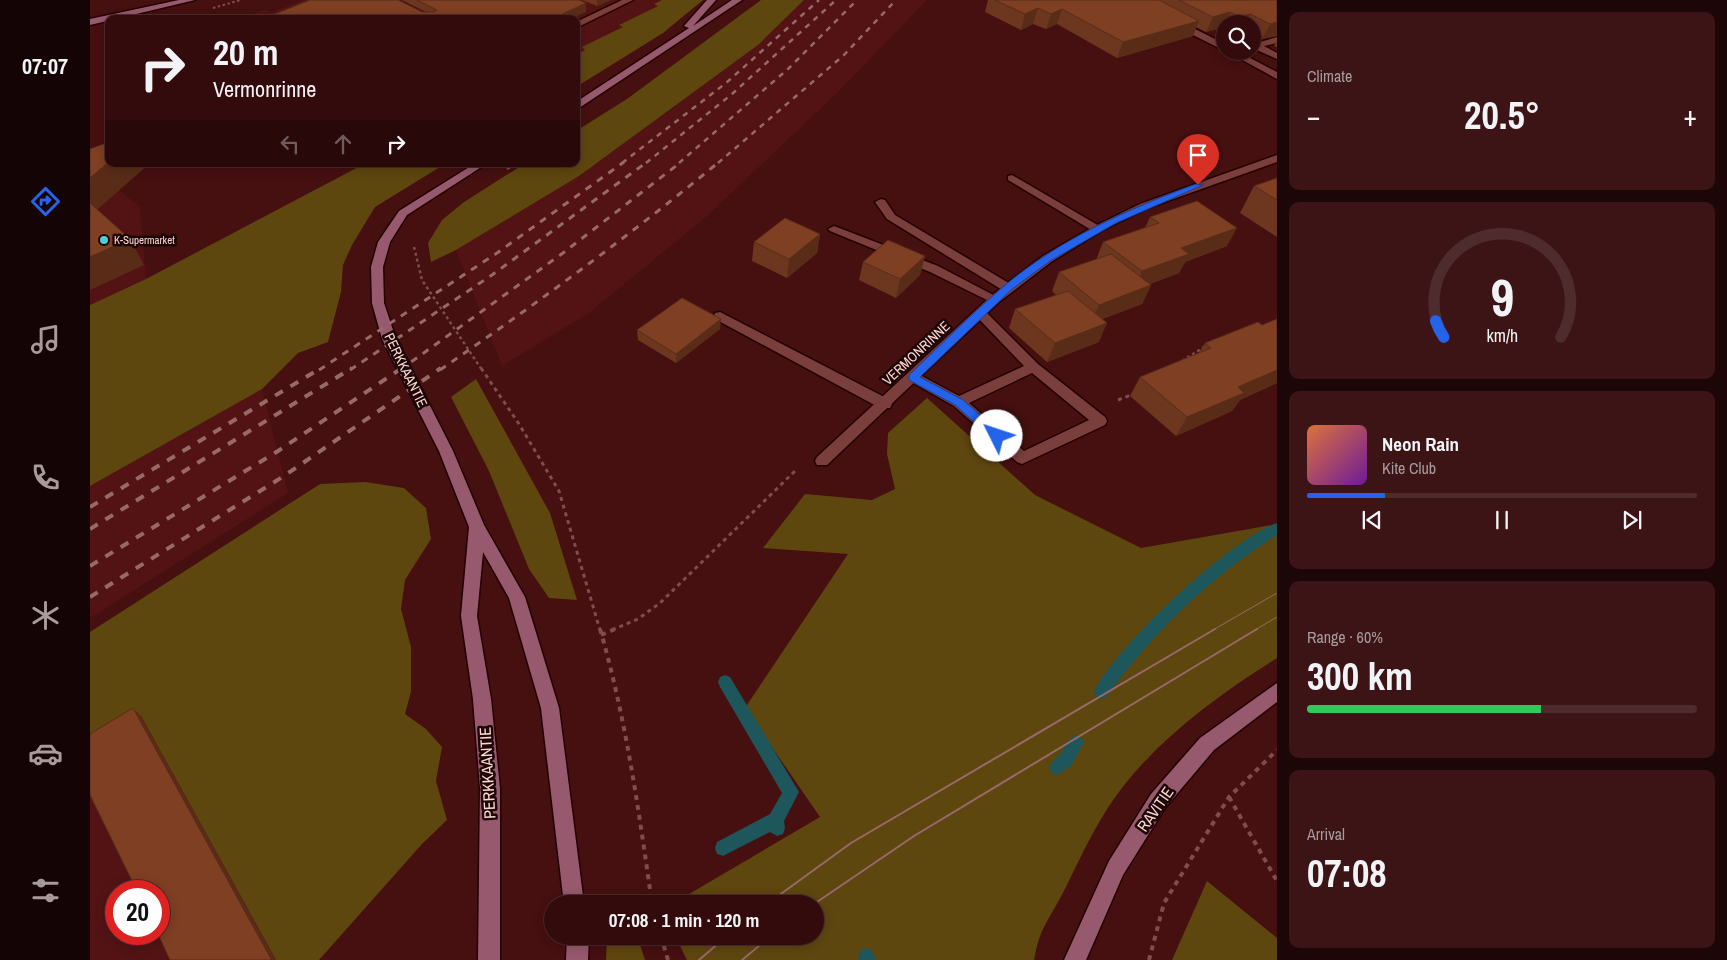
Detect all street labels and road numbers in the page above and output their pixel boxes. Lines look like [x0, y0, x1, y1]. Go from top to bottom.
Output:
street label: VERMONRINNE [878, 317, 954, 389]
street label: PERKKAANTIE [380, 330, 432, 410]
street label: PERKKAANTIE [474, 727, 500, 819]
street label: RAVITIE [1132, 782, 1178, 836]

